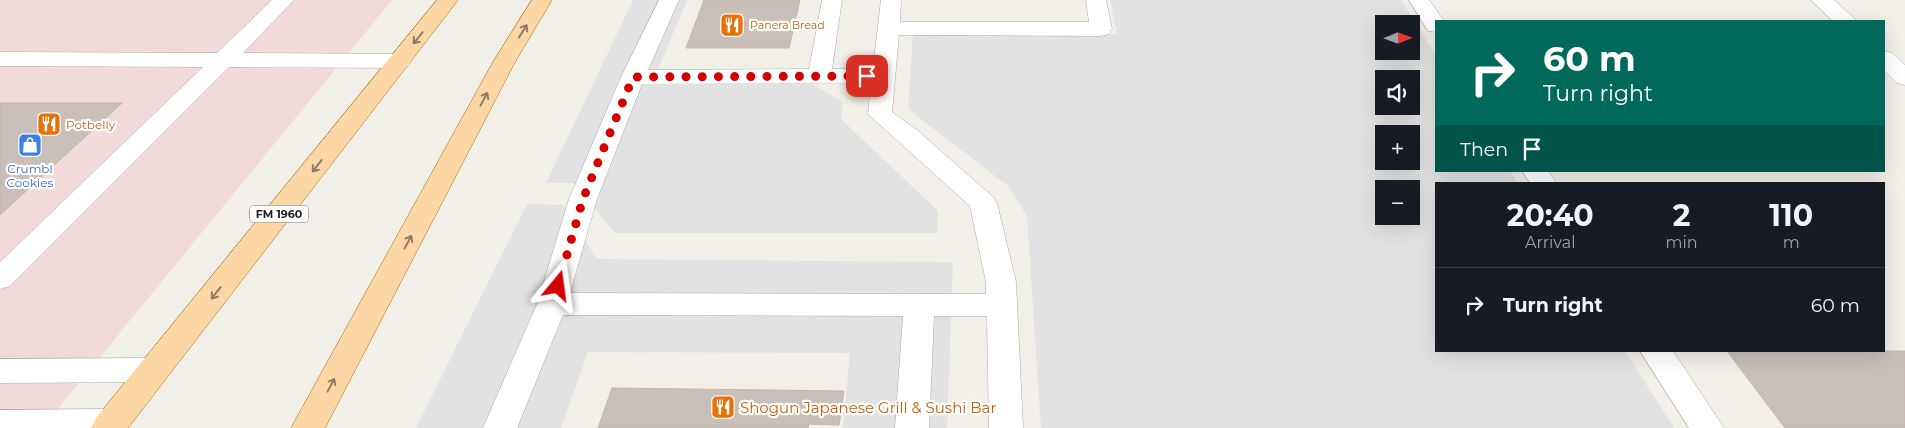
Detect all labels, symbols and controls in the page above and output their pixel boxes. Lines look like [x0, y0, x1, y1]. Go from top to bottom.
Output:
restaurant icon: Panera Bread [719, 12, 745, 38]
north arrow [1375, 15, 1420, 60]
map controls [1375, 15, 1420, 225]
place label: Panera Bread [750, 18, 825, 32]
one-way arrow [519, 24, 529, 38]
one-way arrow [413, 31, 423, 45]
text: 60 m [1543, 37, 1636, 80]
icon: right [1460, 40, 1525, 105]
pin [846, 55, 888, 97]
icon: arrive [853, 62, 881, 90]
button: sound [1375, 70, 1420, 115]
text: Turn right [1543, 80, 1653, 107]
one-way arrow [479, 91, 489, 106]
restaurant icon: Potbelly [36, 111, 62, 137]
place label: Potbelly [66, 117, 116, 132]
button: + [1375, 125, 1420, 170]
shop icon: Crumbl Cookies [17, 132, 43, 158]
icon: arrive [1518, 135, 1546, 163]
text: Then [1460, 138, 1508, 161]
one-way arrow [312, 159, 323, 172]
place label: Crumbl Cookies [7, 161, 54, 190]
button: − [1375, 180, 1420, 225]
text: 20:40 [1507, 197, 1594, 234]
text: 2 [1673, 197, 1690, 234]
text: 110 [1769, 197, 1813, 234]
road number: FM 1960 [250, 205, 308, 222]
text: Arrival [1525, 233, 1575, 252]
text: min [1665, 233, 1698, 252]
text: m [1783, 233, 1800, 252]
one-way arrow [404, 235, 413, 250]
position arrow [531, 259, 583, 311]
one-way arrow [211, 286, 222, 299]
icon: right [1460, 291, 1488, 319]
text: Turn right [1503, 294, 1603, 317]
text: 60 m [1811, 294, 1860, 317]
one-way arrow [326, 378, 336, 393]
restaurant icon: Shogun Japanese Grill & Sushi Bar [710, 394, 736, 420]
place label: Shogun Japanese Grill & Sushi Bar [740, 398, 996, 417]

